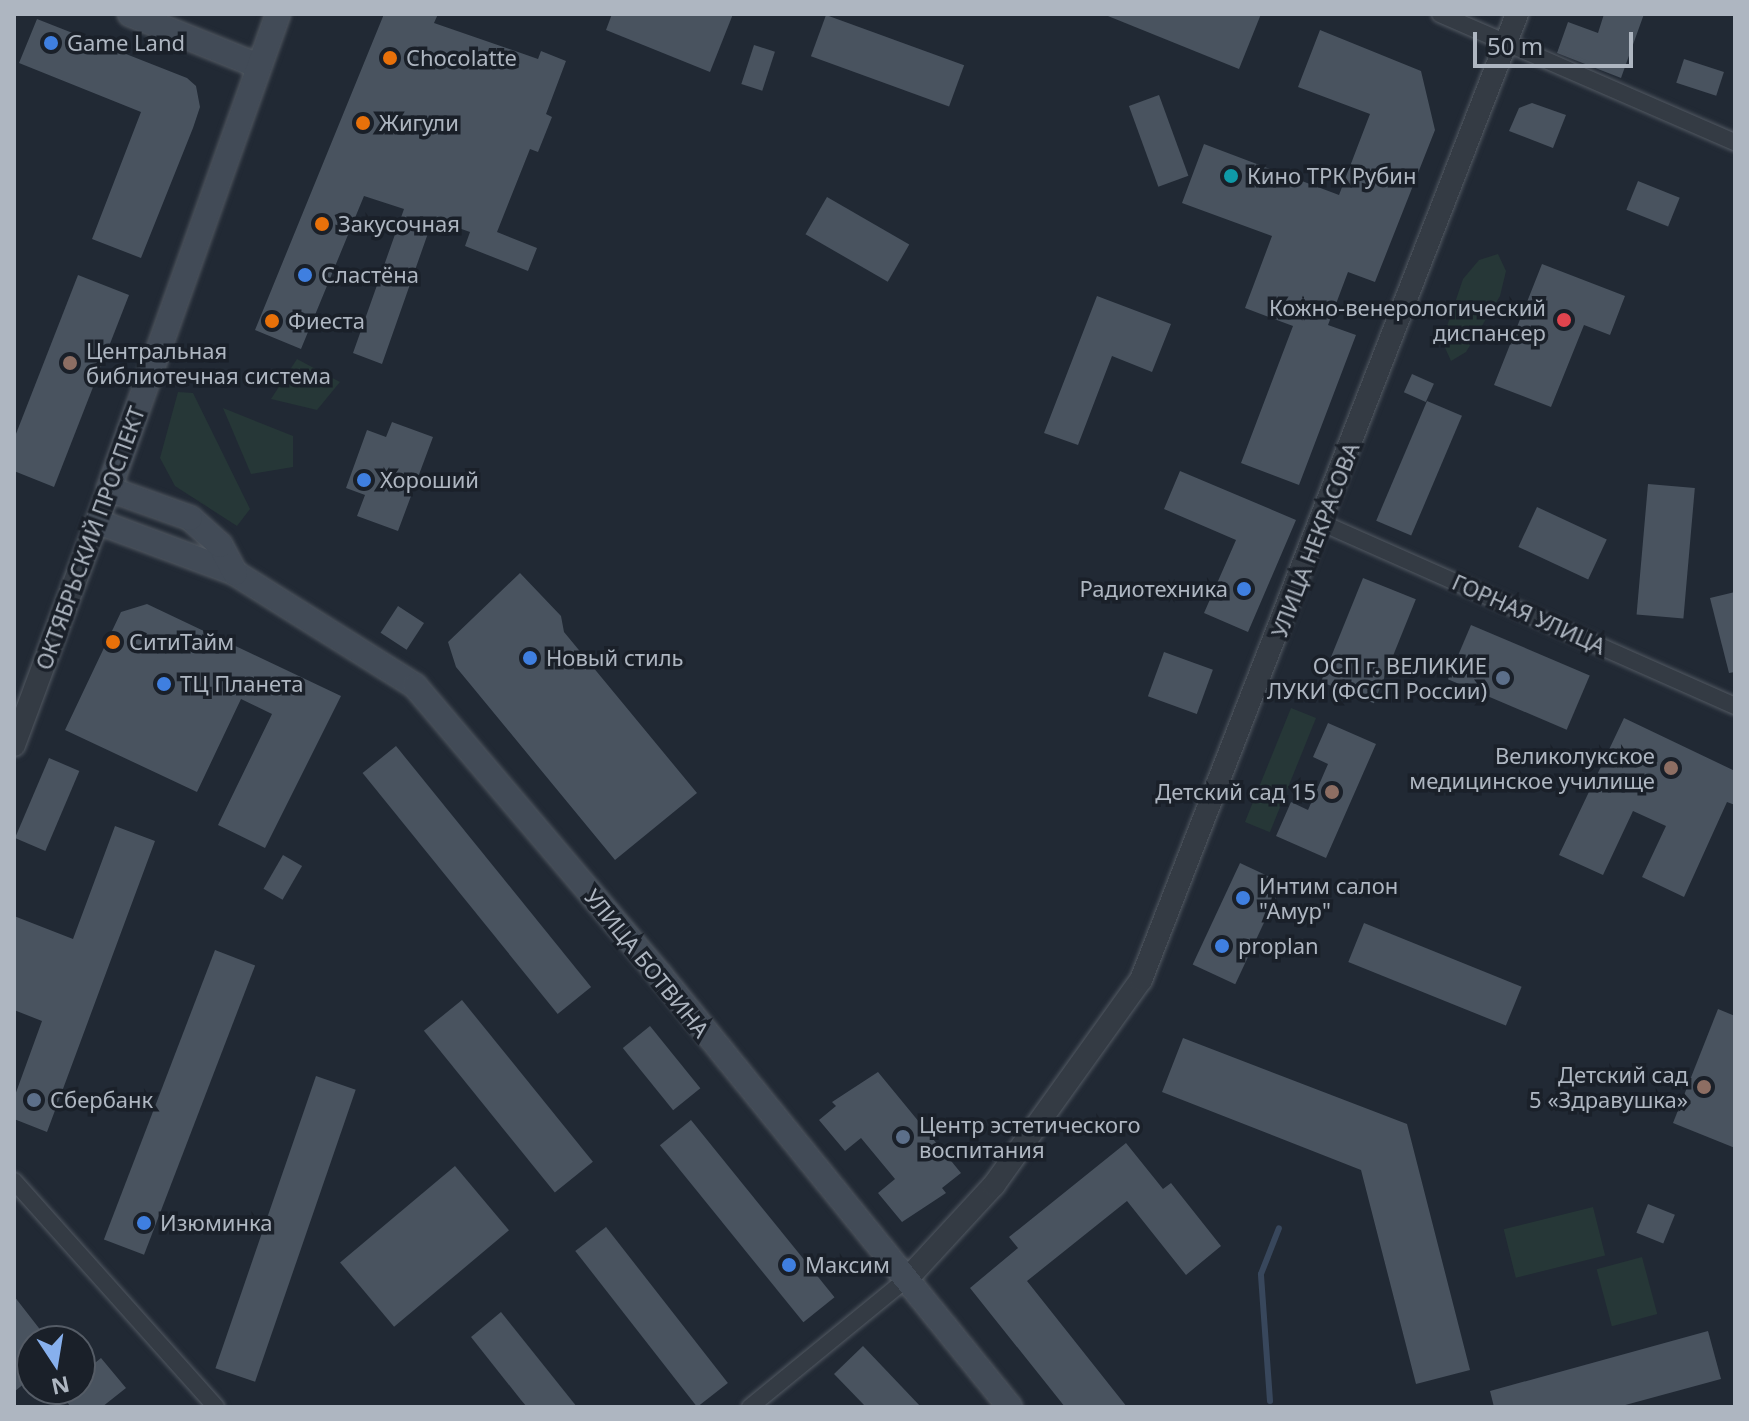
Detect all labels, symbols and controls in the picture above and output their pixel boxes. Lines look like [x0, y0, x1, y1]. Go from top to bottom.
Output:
scale bar [1477, 16, 1637, 66]
text: 50 m [1487, 29, 1543, 62]
place label: Game Land [67, 30, 185, 56]
marker: Game Land [42, 34, 60, 52]
place label: Chocolatte [406, 45, 517, 71]
marker: Chocolatte [381, 49, 399, 67]
place label: Жигули [379, 110, 459, 136]
marker: Жигули [354, 114, 372, 132]
place label: Кино ТРК Рубин [1247, 163, 1417, 189]
marker: Кино ТРК Рубин [1222, 167, 1240, 185]
place label: Закусочная [338, 211, 460, 237]
marker: Закусочная [313, 215, 331, 233]
place label: Сластёна [321, 262, 419, 288]
marker: Сластёна [296, 266, 314, 284]
place label: Кожно-венерологический диспансер [1269, 294, 1546, 346]
place label: Фиеста [288, 308, 365, 334]
marker: Кожно-венерологический диспансер [1553, 309, 1575, 331]
marker: Фиеста [263, 312, 281, 330]
place label: Центральная библиотечная система [86, 337, 331, 388]
marker: Центральная библиотечная система [61, 354, 79, 372]
street label: ОКТЯБРЬСКИЙ ПРОСПЕКТ [30, 403, 150, 673]
street label: УЛИЦА НЕКРАСОВА [1266, 439, 1364, 641]
place label: Хороший [380, 467, 479, 493]
marker: Хороший [355, 471, 373, 489]
street label: ГОРНАЯ УЛИЦА [1448, 568, 1610, 660]
place label: Радиотехника [1080, 576, 1228, 602]
marker: Радиотехника [1235, 580, 1253, 598]
place label: СитиТайм [129, 629, 234, 655]
marker: СитиТайм [104, 633, 122, 651]
place label: Новый стиль [546, 645, 684, 671]
marker: Новый стиль [521, 649, 539, 667]
place label: ОСП г. ВЕЛИКИЕ ЛУКИ (ФССП России) [1267, 652, 1487, 704]
marker: ОСП г. ВЕЛИКИЕ ЛУКИ (ФССП России) [1494, 669, 1512, 687]
place label: ТЦ Планета [180, 671, 303, 697]
marker: ТЦ Планета [155, 675, 173, 693]
place label: Великолукское медицинское училище [1409, 742, 1655, 794]
marker: Великолукское медицинское училище [1662, 759, 1680, 777]
place label: Детский сад 15 [1155, 779, 1316, 805]
marker: Детский сад 15 [1323, 783, 1341, 801]
place label: Интим салон "Амур" [1259, 872, 1398, 924]
street label: УЛИЦА БОТВИНА [579, 884, 715, 1042]
marker: Интим салон "Амур" [1234, 889, 1252, 907]
place label: proplan [1238, 933, 1319, 959]
marker: proplan [1213, 937, 1231, 955]
place label: Детский сад 5 «Здравушка» [1529, 1061, 1688, 1112]
marker: Детский сад 5 «Здравушка» [1695, 1078, 1713, 1096]
place label: Сбербанк [50, 1087, 153, 1113]
marker: Сбербанк [25, 1091, 43, 1109]
place label: Центр эстетического воспитания [919, 1111, 1140, 1162]
marker: Центр эстетического воспитания [894, 1128, 912, 1146]
place label: Изюминка [160, 1210, 272, 1236]
marker: Изюминка [135, 1214, 153, 1232]
place label: Максим [805, 1252, 890, 1278]
marker: Максим [780, 1256, 798, 1274]
north arrow [16, 1325, 96, 1405]
text: N [49, 1370, 72, 1403]

